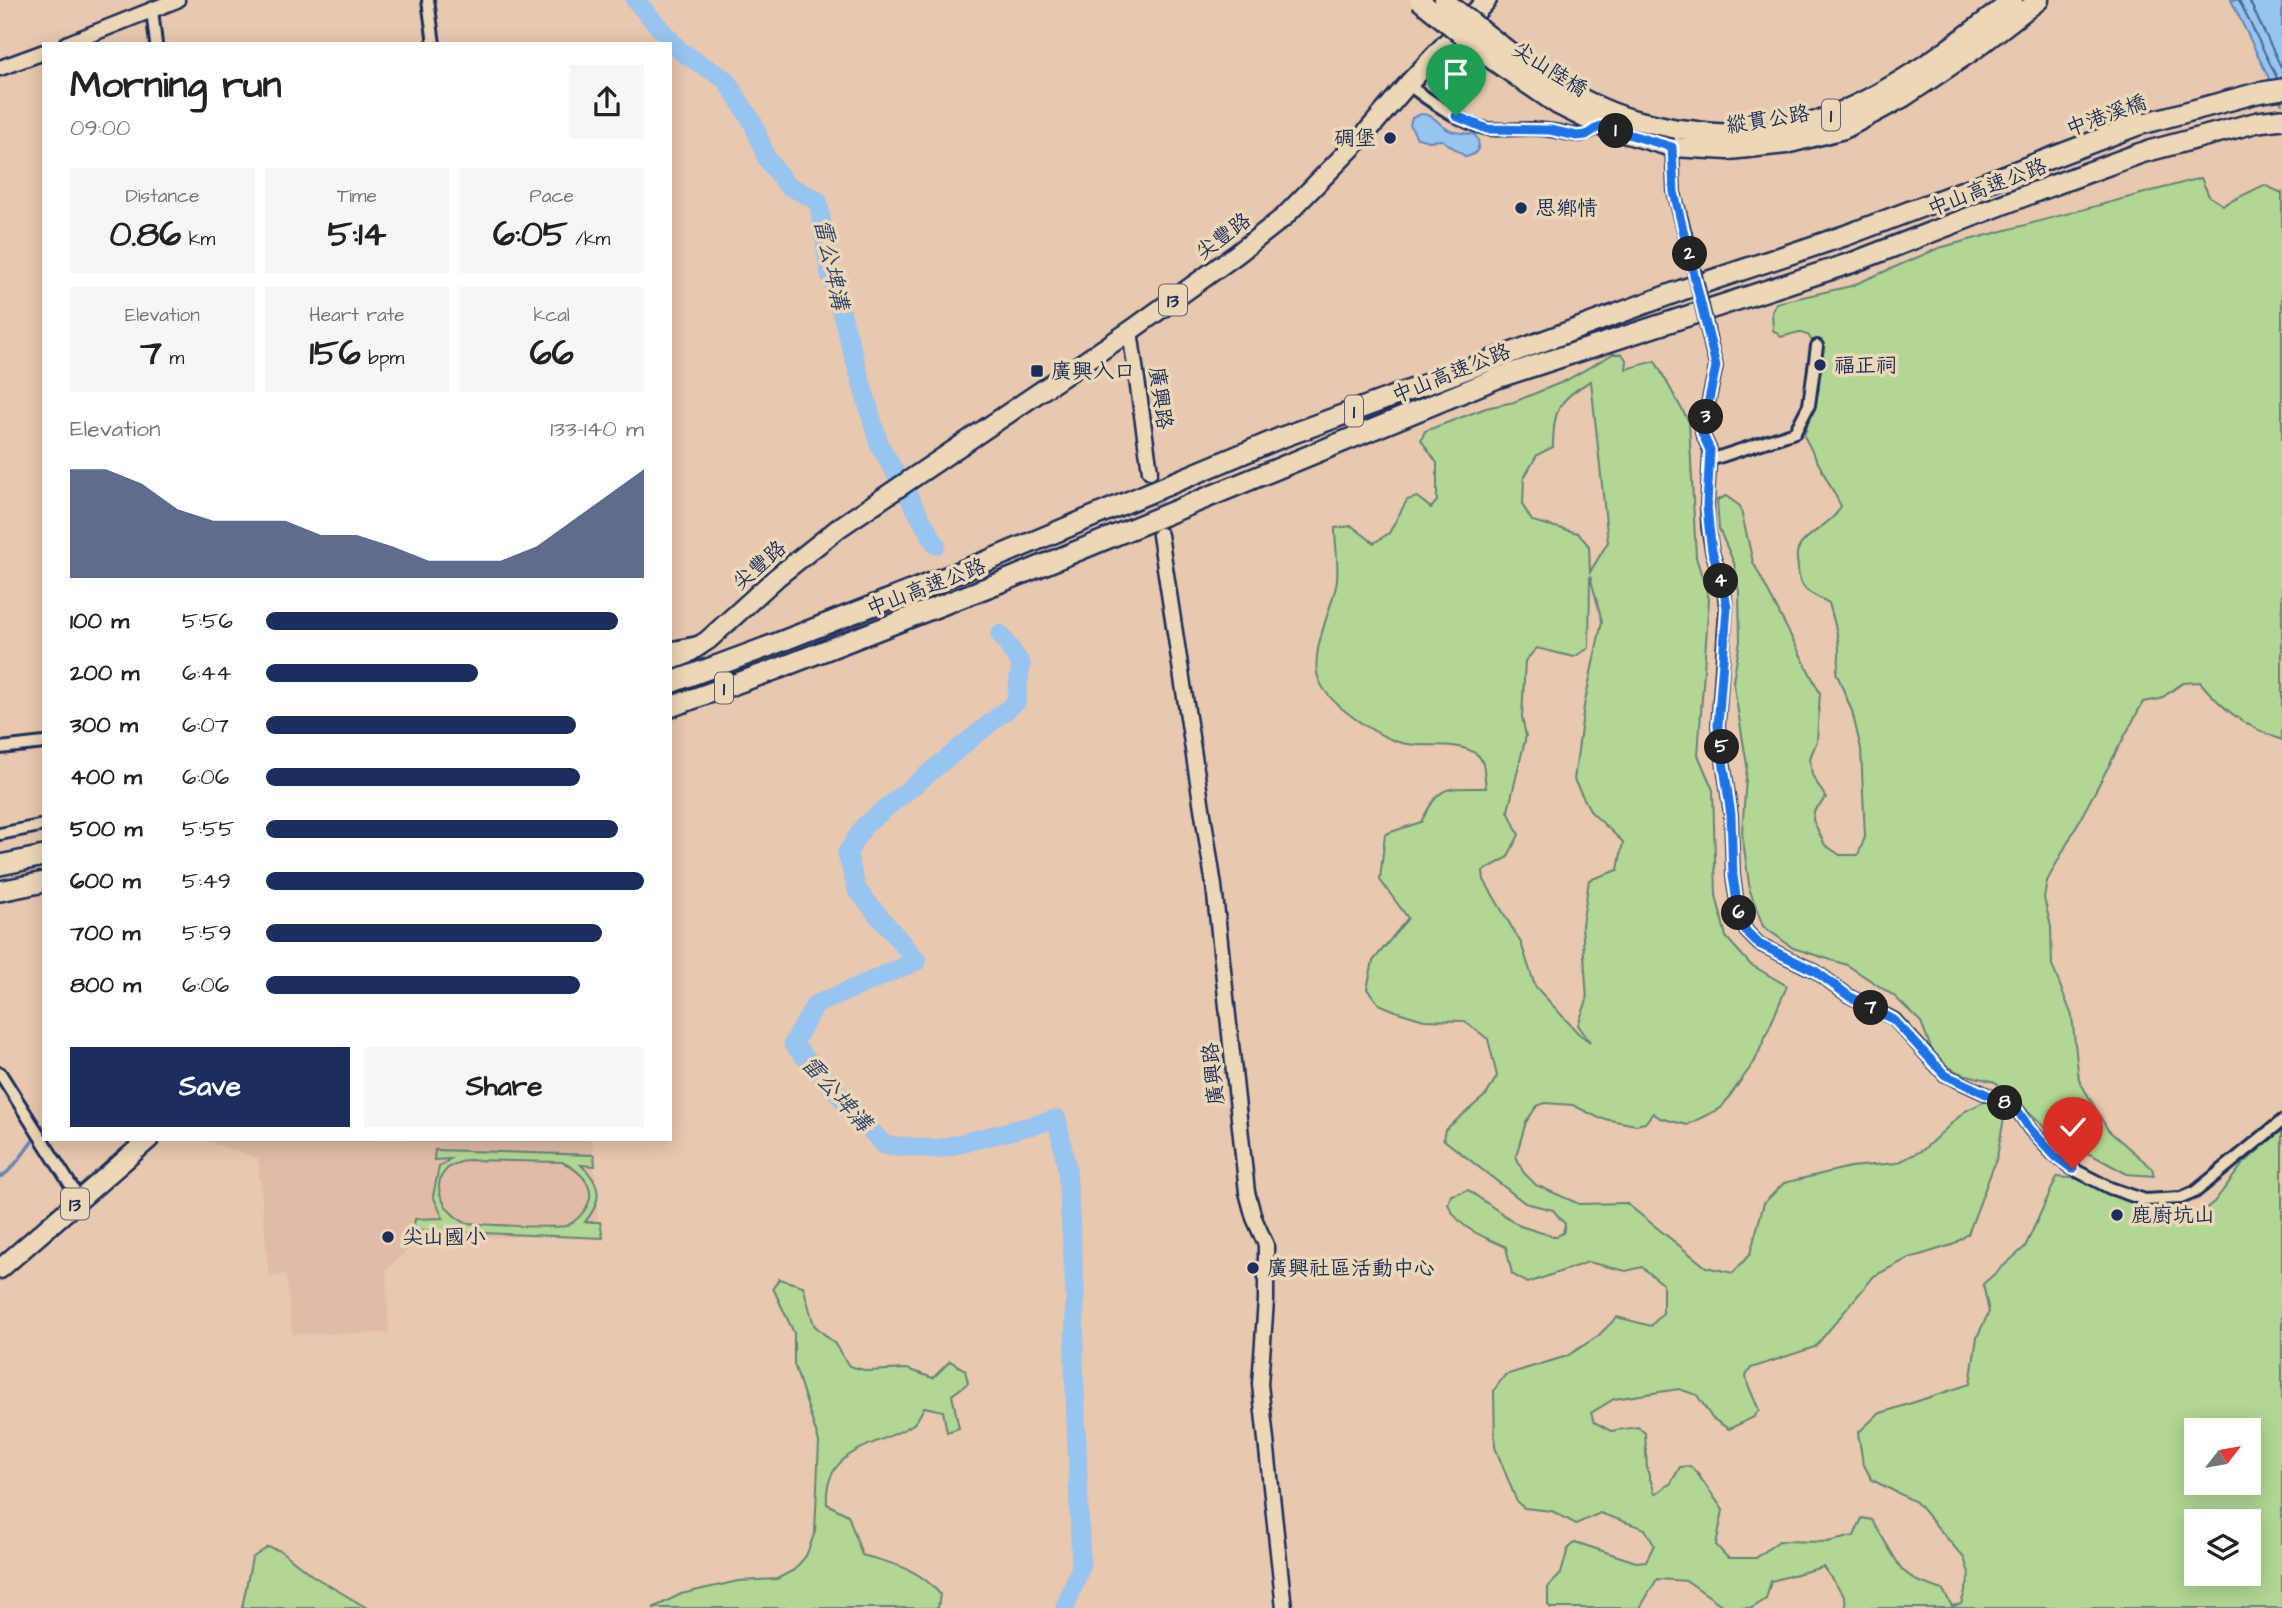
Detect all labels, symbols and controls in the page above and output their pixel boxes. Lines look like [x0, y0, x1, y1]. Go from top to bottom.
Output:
street label: 尖山陸橋 [1506, 35, 1593, 104]
pin [1426, 44, 1486, 116]
icon: arrive [1437, 55, 1475, 93]
text: Morning run [70, 60, 282, 112]
button: share [570, 65, 644, 139]
street label: 中港溪橋 [2062, 87, 2151, 143]
street label: 縱貫公路 [1724, 99, 1812, 140]
road number: 1 [1822, 99, 1840, 130]
text: 09:00 [70, 112, 130, 144]
pin: 1 [1598, 114, 1634, 148]
text: 1 [1614, 117, 1617, 144]
place label: 碉堡 [1334, 124, 1376, 153]
marker: 碉堡 [1382, 130, 1398, 146]
street label: 中山高速公路 [1923, 151, 2051, 224]
text: Distance [125, 183, 199, 210]
text: Time [337, 183, 377, 210]
text: Pace [530, 183, 574, 210]
place label: 思鄉情 [1535, 194, 1598, 223]
marker: 思鄉情 [1513, 200, 1529, 216]
street label: 尖豐路 [1189, 206, 1257, 267]
text: 0.86 [109, 210, 181, 259]
text: 5:14 [328, 210, 386, 259]
text: 6:05 [493, 210, 568, 259]
water label: 雷公埤溝 [806, 216, 857, 314]
text: km [181, 226, 215, 253]
text: /km [568, 226, 610, 253]
pin: 2 [1672, 236, 1708, 272]
text: 2 [1684, 240, 1695, 267]
road number: 13 [1159, 284, 1187, 316]
text: Elevation [125, 302, 200, 329]
text: Heart rate [309, 302, 405, 329]
text: kcal [533, 302, 570, 329]
text: 7 [140, 329, 162, 378]
text: 156 [310, 329, 361, 378]
text: 66 [530, 329, 574, 378]
street label: 中山高速公路 [1387, 336, 1515, 411]
text: m [162, 345, 184, 372]
text: bpm [361, 345, 404, 372]
place label: 福正祠 [1834, 351, 1897, 380]
place label: 廣興入口 [1051, 357, 1135, 386]
marker: 福正祠 [1812, 357, 1828, 373]
marker: 廣興入口 [1029, 363, 1045, 379]
street label: 廣興路 [1142, 365, 1179, 431]
road number: 1 [1345, 396, 1363, 426]
pin: 3 [1688, 400, 1724, 434]
text: 3 [1701, 403, 1710, 430]
text: Elevation [70, 413, 161, 445]
text: 133–140 m [550, 413, 644, 445]
street label: 尖豐路 [726, 534, 793, 597]
street label: 中山高速公路 [862, 551, 990, 624]
pin: 4 [1704, 564, 1738, 598]
text: 4 [1714, 567, 1727, 594]
text: 100 m [70, 605, 129, 637]
text: 5:56 [182, 605, 233, 637]
text: 200 m [70, 657, 139, 689]
text: 6:44 [182, 657, 232, 689]
road number: 1 [715, 673, 733, 704]
text: 300 m [70, 709, 138, 741]
text: 6:07 [182, 709, 229, 741]
pin: 5 [1704, 730, 1740, 764]
text: 5 [1715, 733, 1728, 760]
text: 400 m [70, 761, 142, 793]
text: 6:06 [182, 761, 229, 793]
text: 500 m [70, 813, 142, 845]
text: 5:55 [182, 813, 235, 845]
text: 600 m [70, 865, 141, 897]
text: 5:49 [182, 865, 231, 897]
pin: 6 [1722, 895, 1756, 930]
text: 6 [1733, 899, 1744, 926]
text: 700 m [70, 917, 140, 949]
text: 5:59 [182, 917, 232, 949]
text: 800 m [70, 969, 141, 1001]
text: 6:06 [182, 969, 229, 1001]
pin: 7 [1854, 990, 1888, 1026]
text: 7 [1865, 994, 1876, 1021]
street label: 廣興路 [1196, 1041, 1231, 1107]
button: Save [70, 1047, 350, 1127]
button: Share [364, 1047, 644, 1127]
water label: 雷公埤溝 [794, 1049, 880, 1140]
pin: 8 [1988, 1086, 2022, 1120]
text: 8 [1998, 1089, 2011, 1116]
pin [2043, 1097, 2103, 1169]
icon: check [2054, 1108, 2092, 1146]
road number: 13 [61, 1188, 89, 1220]
place label: 鹿廚坑山 [2131, 1201, 2215, 1230]
marker: 鹿廚坑山 [2109, 1207, 2125, 1223]
place label: 尖山國小 [402, 1223, 486, 1252]
marker: 尖山國小 [380, 1229, 396, 1245]
place label: 廣興社區活動中心 [1267, 1254, 1435, 1283]
marker: 廣興社區活動中心 [1245, 1260, 1261, 1276]
north arrow [2184, 1418, 2261, 1494]
map controls [2184, 1418, 2261, 1586]
button: layers [2184, 1509, 2261, 1586]

